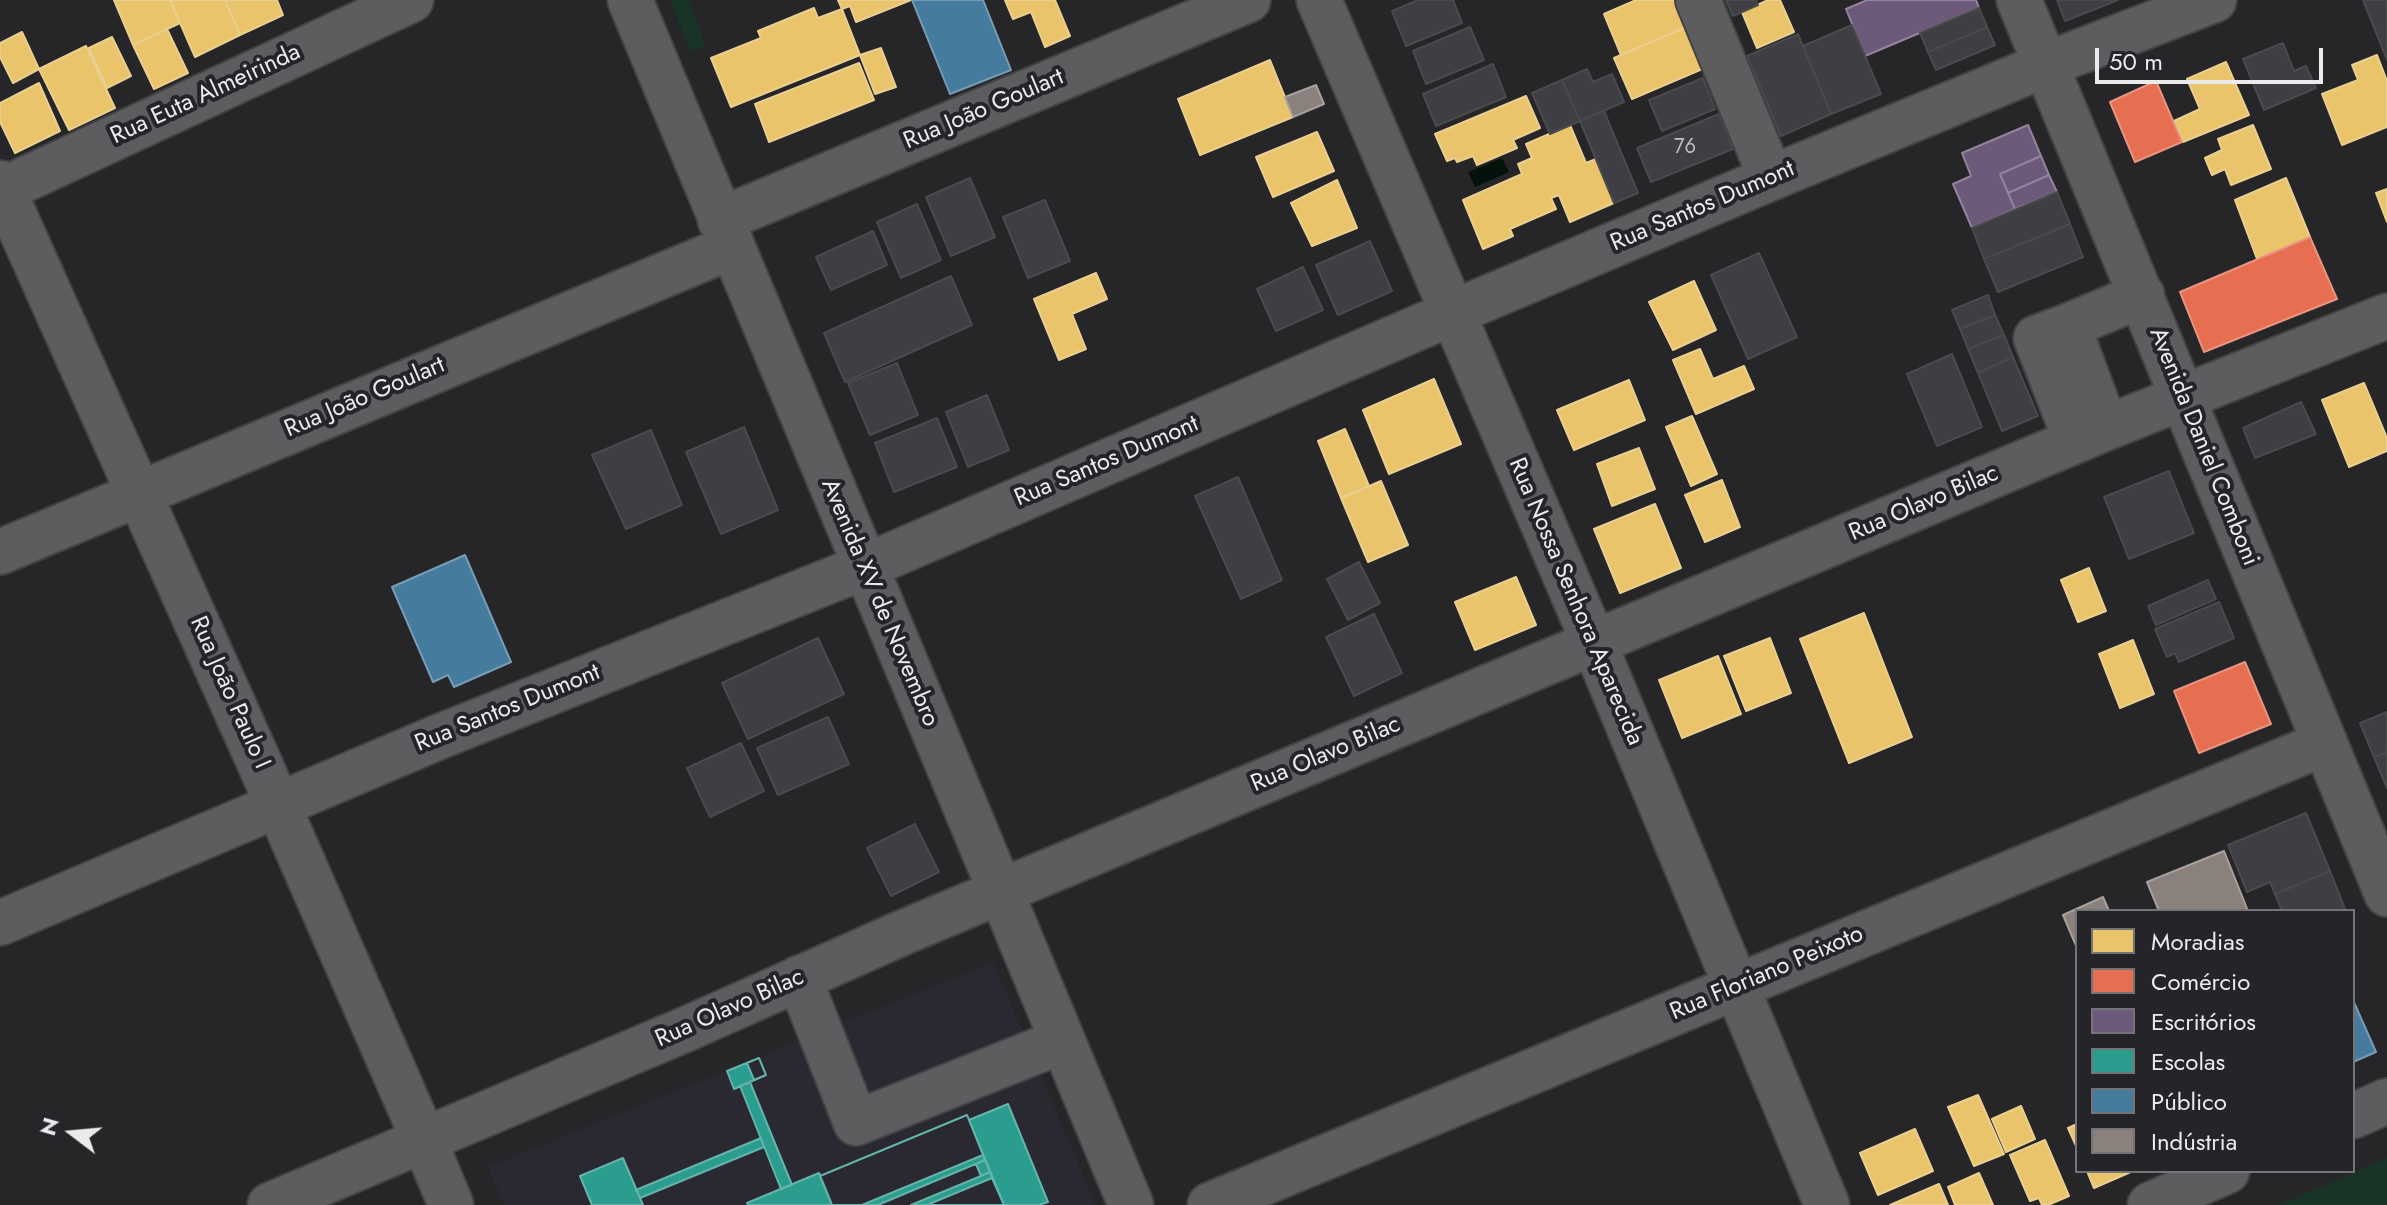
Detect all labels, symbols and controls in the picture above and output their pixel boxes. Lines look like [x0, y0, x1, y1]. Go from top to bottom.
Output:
scale bar [2099, 32, 2327, 82]
street label: Rua Euta Almeirinda [107, 38, 305, 152]
text: 50 m [2109, 44, 2163, 79]
street label: Rua João Goulart [900, 63, 1068, 157]
house number: 76 [1674, 136, 1696, 160]
street label: Rua Santos Dumont [1607, 155, 1799, 259]
street label: Avenida Daniel Comboni [2142, 324, 2264, 570]
street label: Rua João Goulart [281, 351, 449, 445]
street label: Rua Santos Dumont [1011, 410, 1203, 514]
street label: Rua Nossa Senhora Aparecida [1501, 454, 1649, 750]
street label: Rua Olavo Bilac [1845, 460, 2003, 548]
street label: Avenida XV de Novembro [814, 475, 944, 731]
street label: Rua João Paulo I [183, 612, 275, 774]
street label: Rua Santos Dumont [411, 659, 605, 759]
street label: Rua Olavo Bilac [1247, 711, 1405, 799]
legend [2075, 909, 2355, 1173]
street label: Rua Floriano Peixoto [1666, 920, 1868, 1028]
text: Moradias [2151, 924, 2244, 959]
street label: Rua Olavo Bilac [651, 963, 809, 1055]
text: Comércio [2151, 964, 2250, 999]
text: Escritórios [2151, 1004, 2256, 1039]
text: Escolas [2151, 1044, 2225, 1079]
text: Público [2151, 1084, 2227, 1119]
north arrow [32, 1093, 112, 1173]
text: N [31, 1114, 67, 1139]
text: Indústria [2151, 1124, 2237, 1159]

